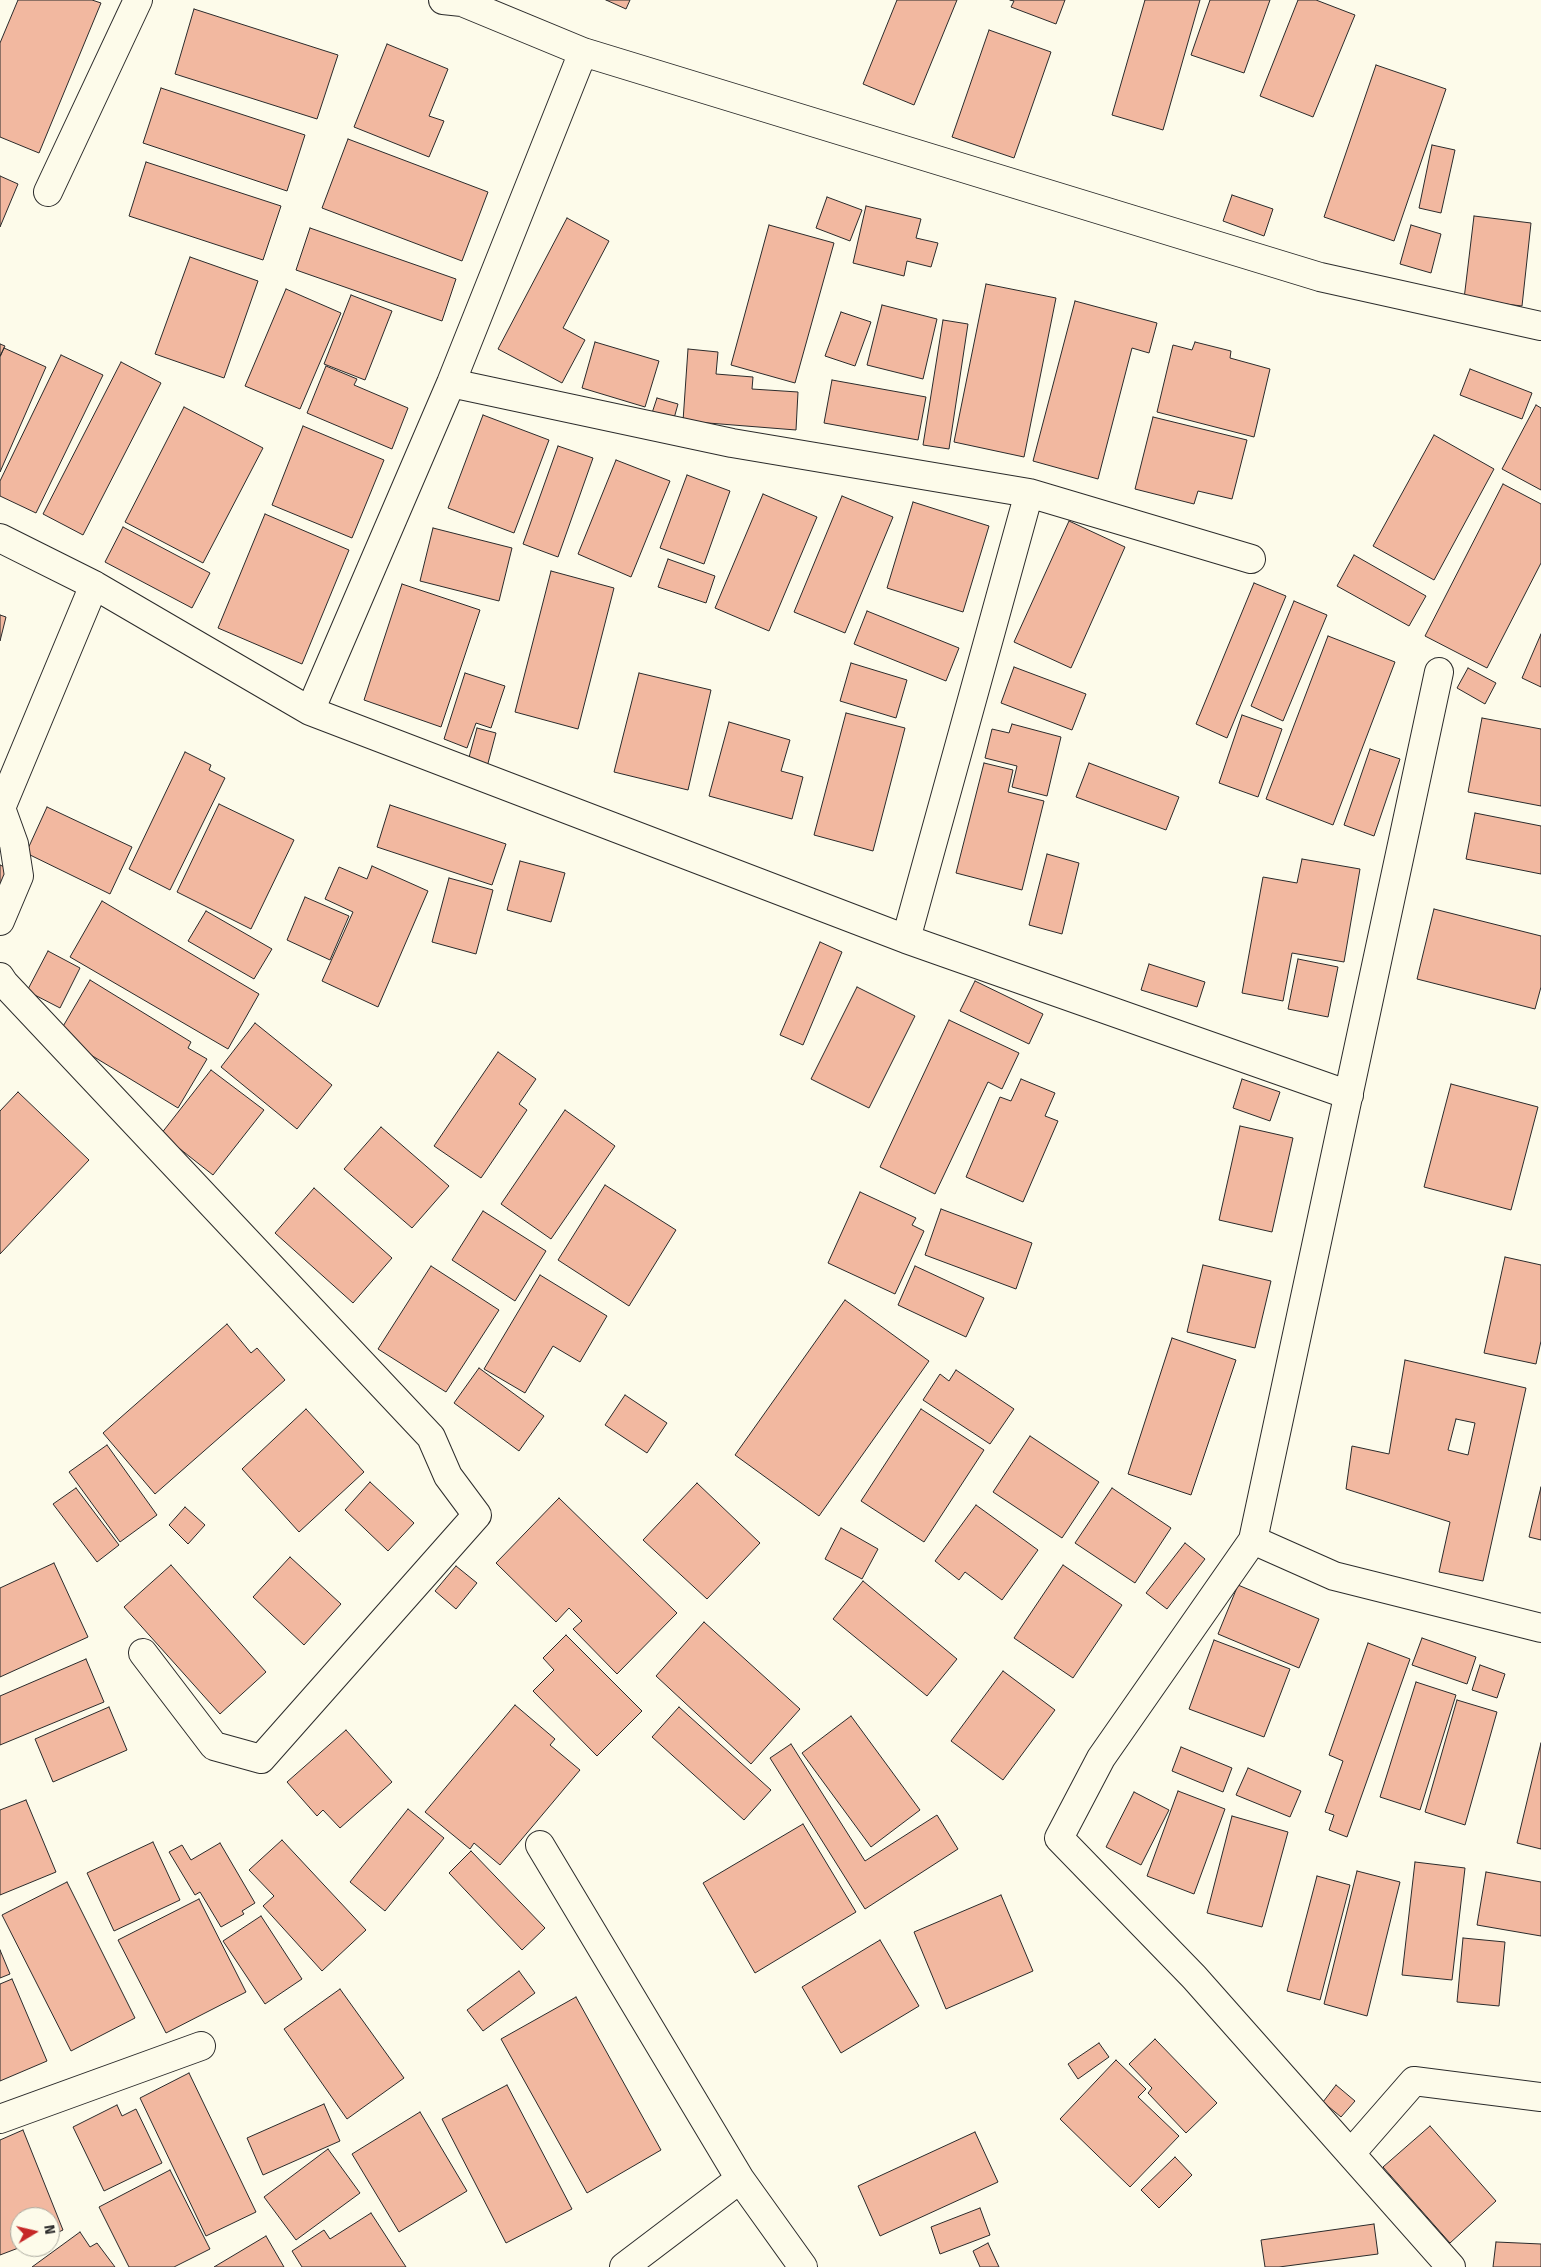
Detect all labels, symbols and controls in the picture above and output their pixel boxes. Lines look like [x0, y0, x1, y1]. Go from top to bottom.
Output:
north arrow [10, 2207, 60, 2257]
text: N [40, 2224, 58, 2236]

